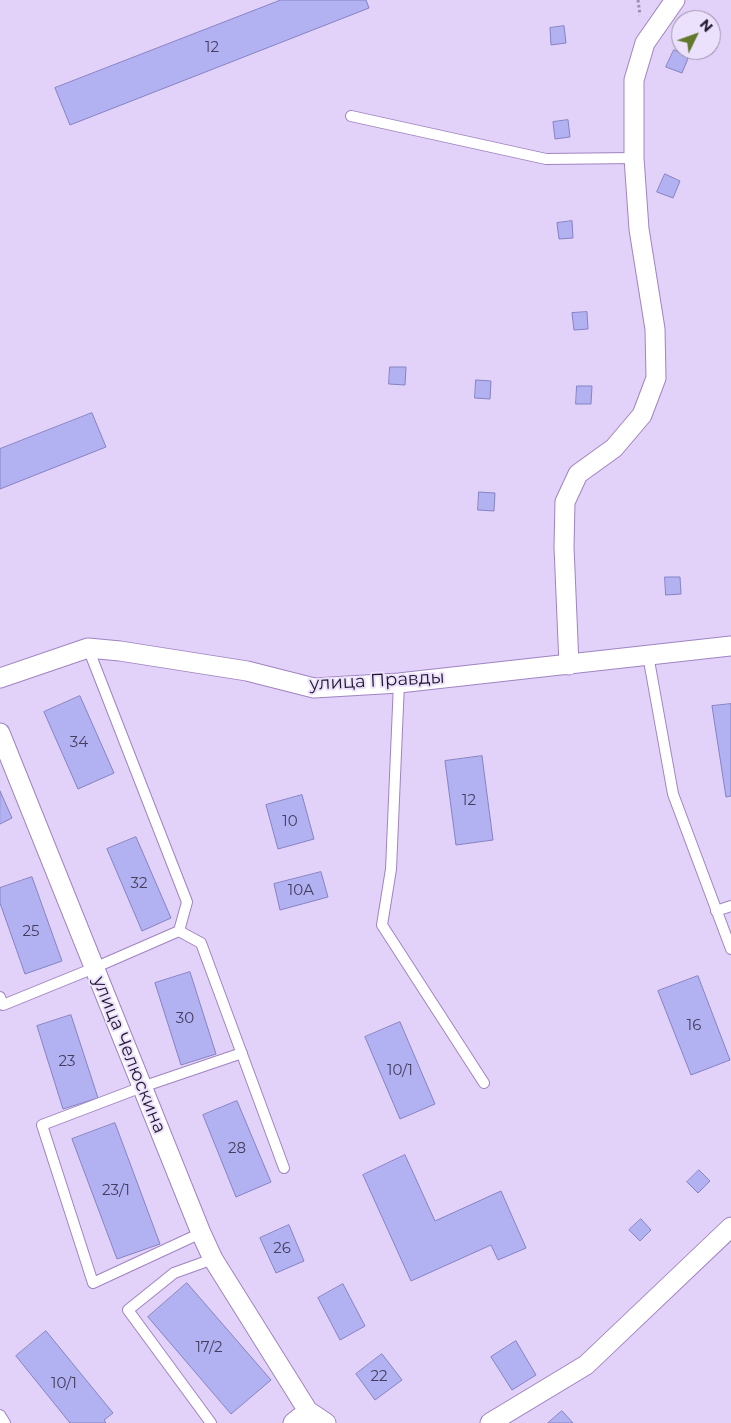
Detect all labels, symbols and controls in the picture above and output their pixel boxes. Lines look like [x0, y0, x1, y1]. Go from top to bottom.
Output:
north arrow [671, 10, 721, 60]
text: N [696, 15, 717, 36]
house number: 12 [205, 39, 219, 57]
street label: улица Правды [309, 667, 445, 695]
house number: 34 [70, 734, 88, 752]
house number: 12 [462, 792, 476, 810]
house number: 10 [282, 813, 298, 831]
house number: 32 [131, 875, 147, 893]
house number: 10А [288, 882, 314, 900]
house number: 25 [22, 923, 40, 941]
street label: улица Челюскина [88, 973, 170, 1137]
house number: 30 [176, 1010, 194, 1028]
house number: 16 [687, 1017, 701, 1035]
house number: 23 [59, 1053, 75, 1071]
house number: 10/1 [387, 1062, 413, 1080]
house number: 28 [228, 1140, 246, 1158]
house number: 23/1 [102, 1182, 130, 1200]
house number: 26 [273, 1240, 291, 1258]
house number: 17/2 [195, 1339, 223, 1357]
house number: 22 [370, 1368, 388, 1386]
house number: 10/1 [51, 1375, 77, 1393]

